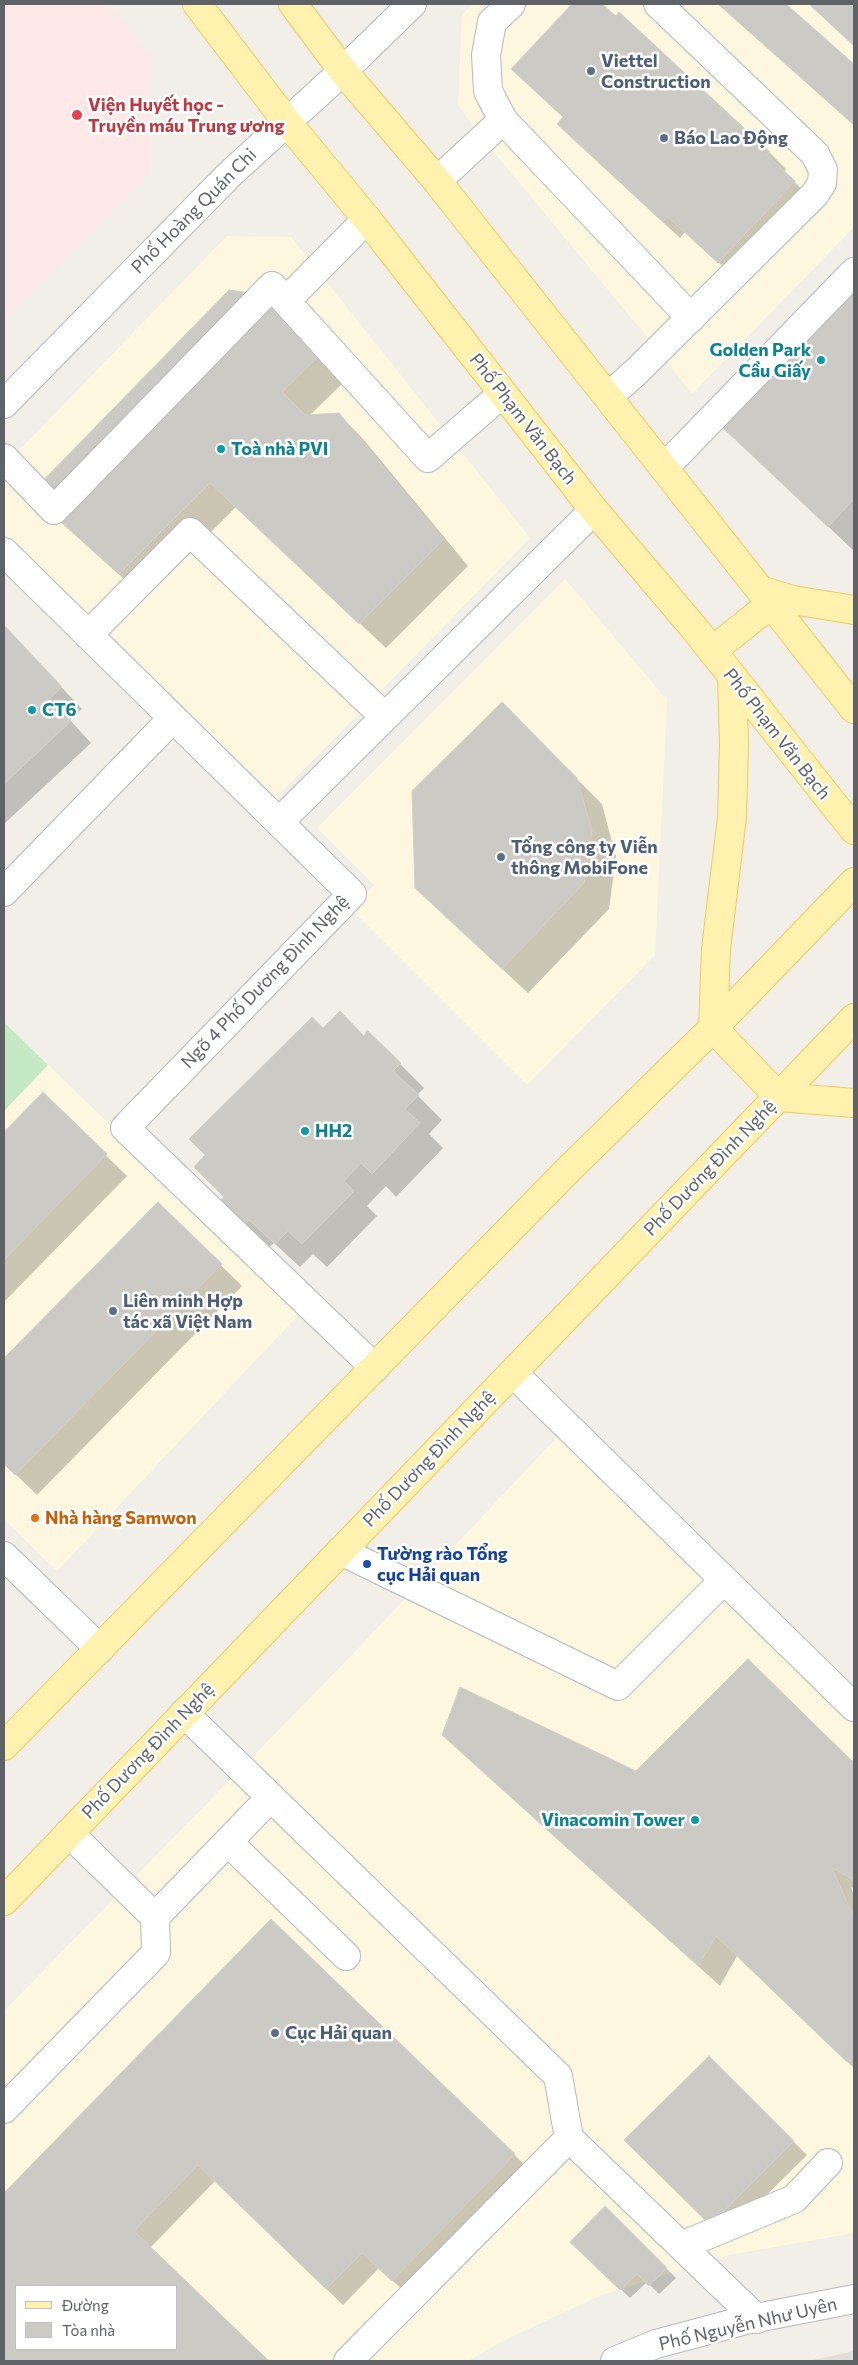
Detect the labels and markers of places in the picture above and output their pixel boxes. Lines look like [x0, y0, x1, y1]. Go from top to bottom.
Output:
place label: Viettel Construction [601, 50, 711, 92]
marker: Viettel Construction [585, 65, 597, 77]
place label: Viện Huyết học - Truyền máu Trung ương [88, 94, 284, 136]
marker: Viện Huyết học - Truyền máu Trung ương [70, 108, 84, 122]
place label: Báo Lao Động [674, 127, 788, 149]
marker: Báo Lao Động [658, 132, 670, 144]
place label: Golden Park Cầu Giấy [709, 339, 811, 382]
marker: Golden Park Cầu Giấy [815, 354, 827, 366]
place label: Toà nhà PVI [231, 438, 329, 460]
marker: Toà nhà PVI [215, 443, 227, 455]
place label: CT6 [42, 699, 77, 721]
marker: CT6 [26, 704, 38, 716]
place label: Tổng công ty Viễn thông MobiFone [511, 836, 658, 879]
marker: Tổng công ty Viễn thông MobiFone [495, 851, 507, 863]
place label: HH2 [315, 1120, 352, 1142]
marker: HH2 [299, 1125, 311, 1137]
place label: Liên minh Hợp tác xã Việt Nam [123, 1290, 252, 1332]
marker: Liên minh Hợp tác xã Việt Nam [107, 1305, 119, 1317]
place label: Nhà hàng Samwon [45, 1507, 197, 1529]
marker: Nhà hàng Samwon [29, 1512, 41, 1524]
place label: Tường rào Tổng cục Hải quan [377, 1543, 508, 1586]
marker: Tường rào Tổng cục Hải quan [361, 1558, 373, 1570]
place label: Vinacomin Tower [541, 1809, 685, 1831]
marker: Vinacomin Tower [689, 1814, 701, 1826]
place label: Cục Hải quan [285, 2022, 392, 2044]
marker: Cục Hải quan [269, 2027, 281, 2039]

